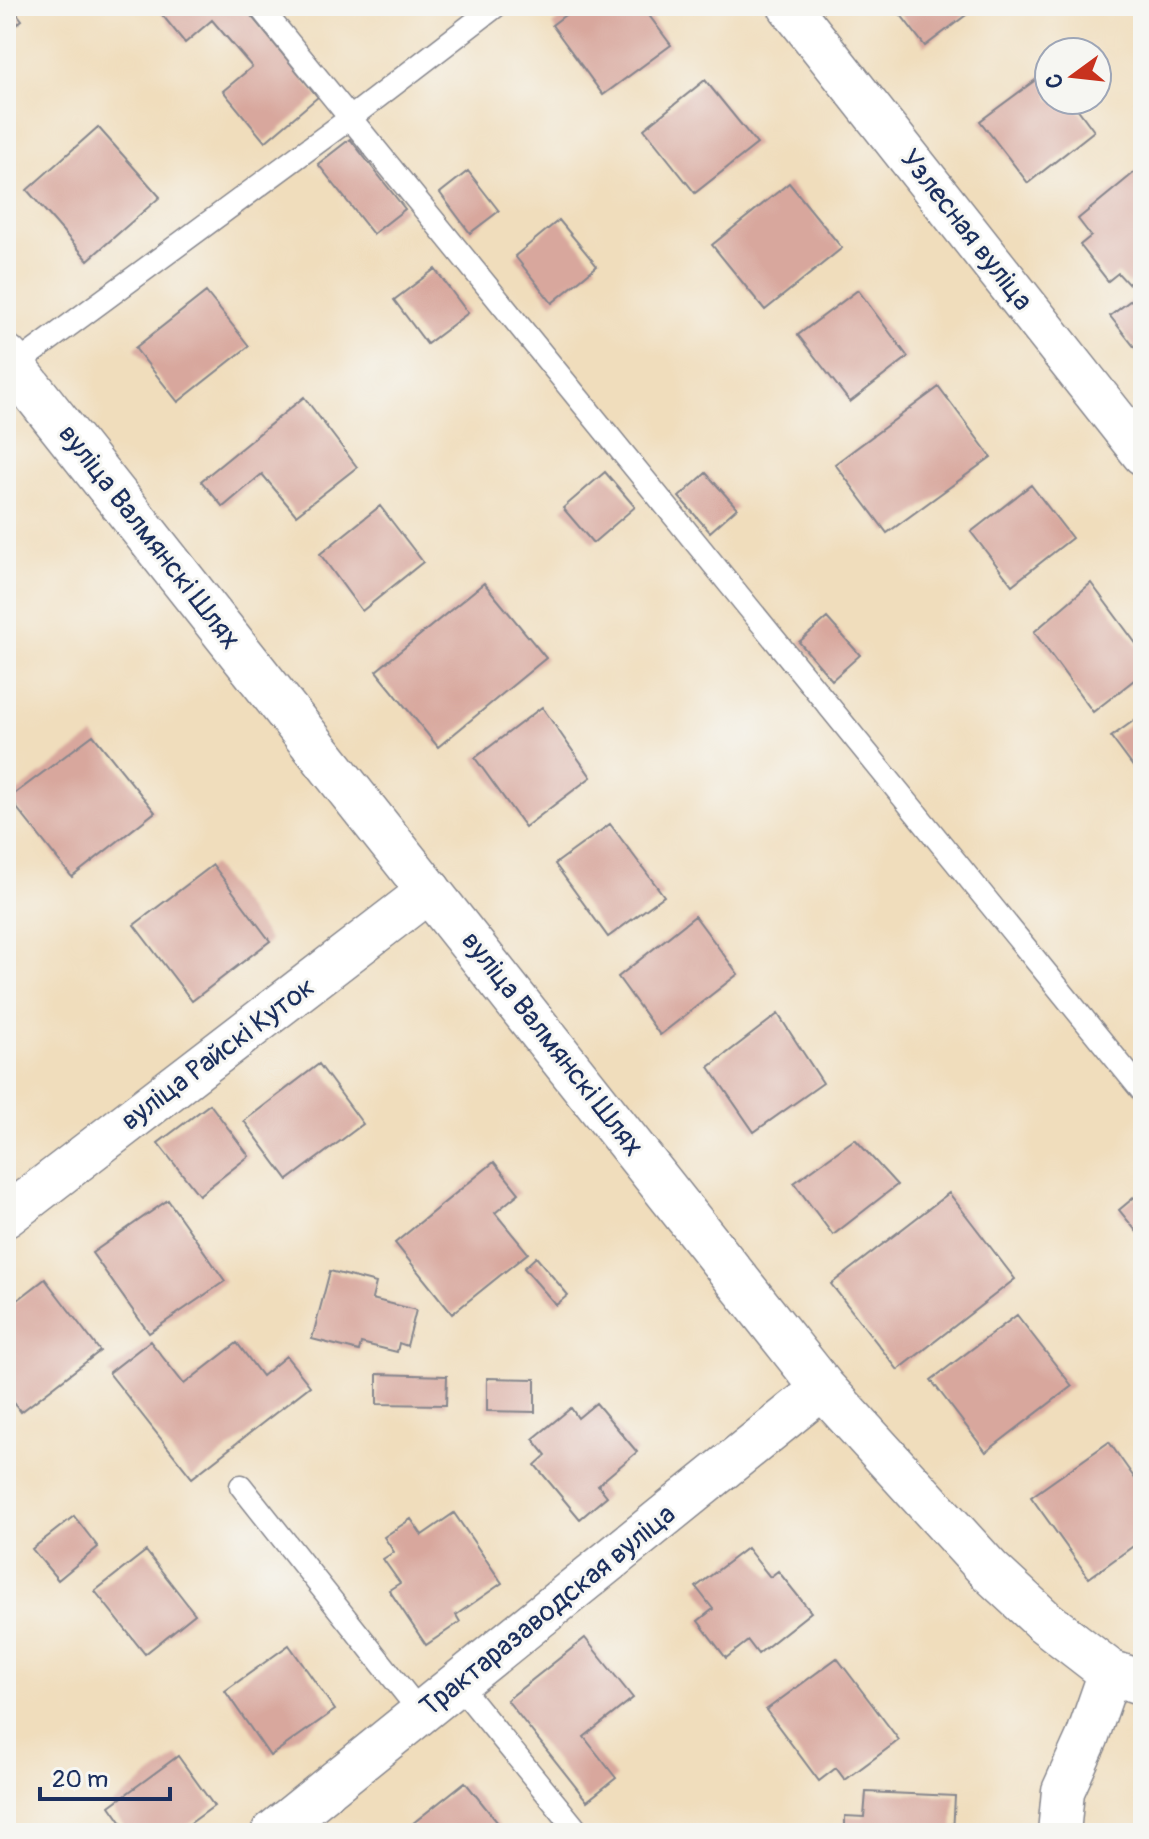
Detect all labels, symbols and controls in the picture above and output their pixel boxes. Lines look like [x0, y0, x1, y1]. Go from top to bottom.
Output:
north arrow [1033, 36, 1113, 116]
text: С [1039, 70, 1070, 91]
street label: Узлесная вуліца [892, 142, 1040, 318]
street label: вуліца Валмянскі Шлях [50, 418, 248, 656]
street label: вуліца Валмянскі Шлях [453, 925, 651, 1163]
street label: вуліца Райскі Куток [114, 970, 322, 1138]
street label: Трактаразаводская вуліца [413, 1497, 683, 1725]
scale bar [40, 1751, 170, 1801]
text: 20 m [52, 1765, 108, 1794]

